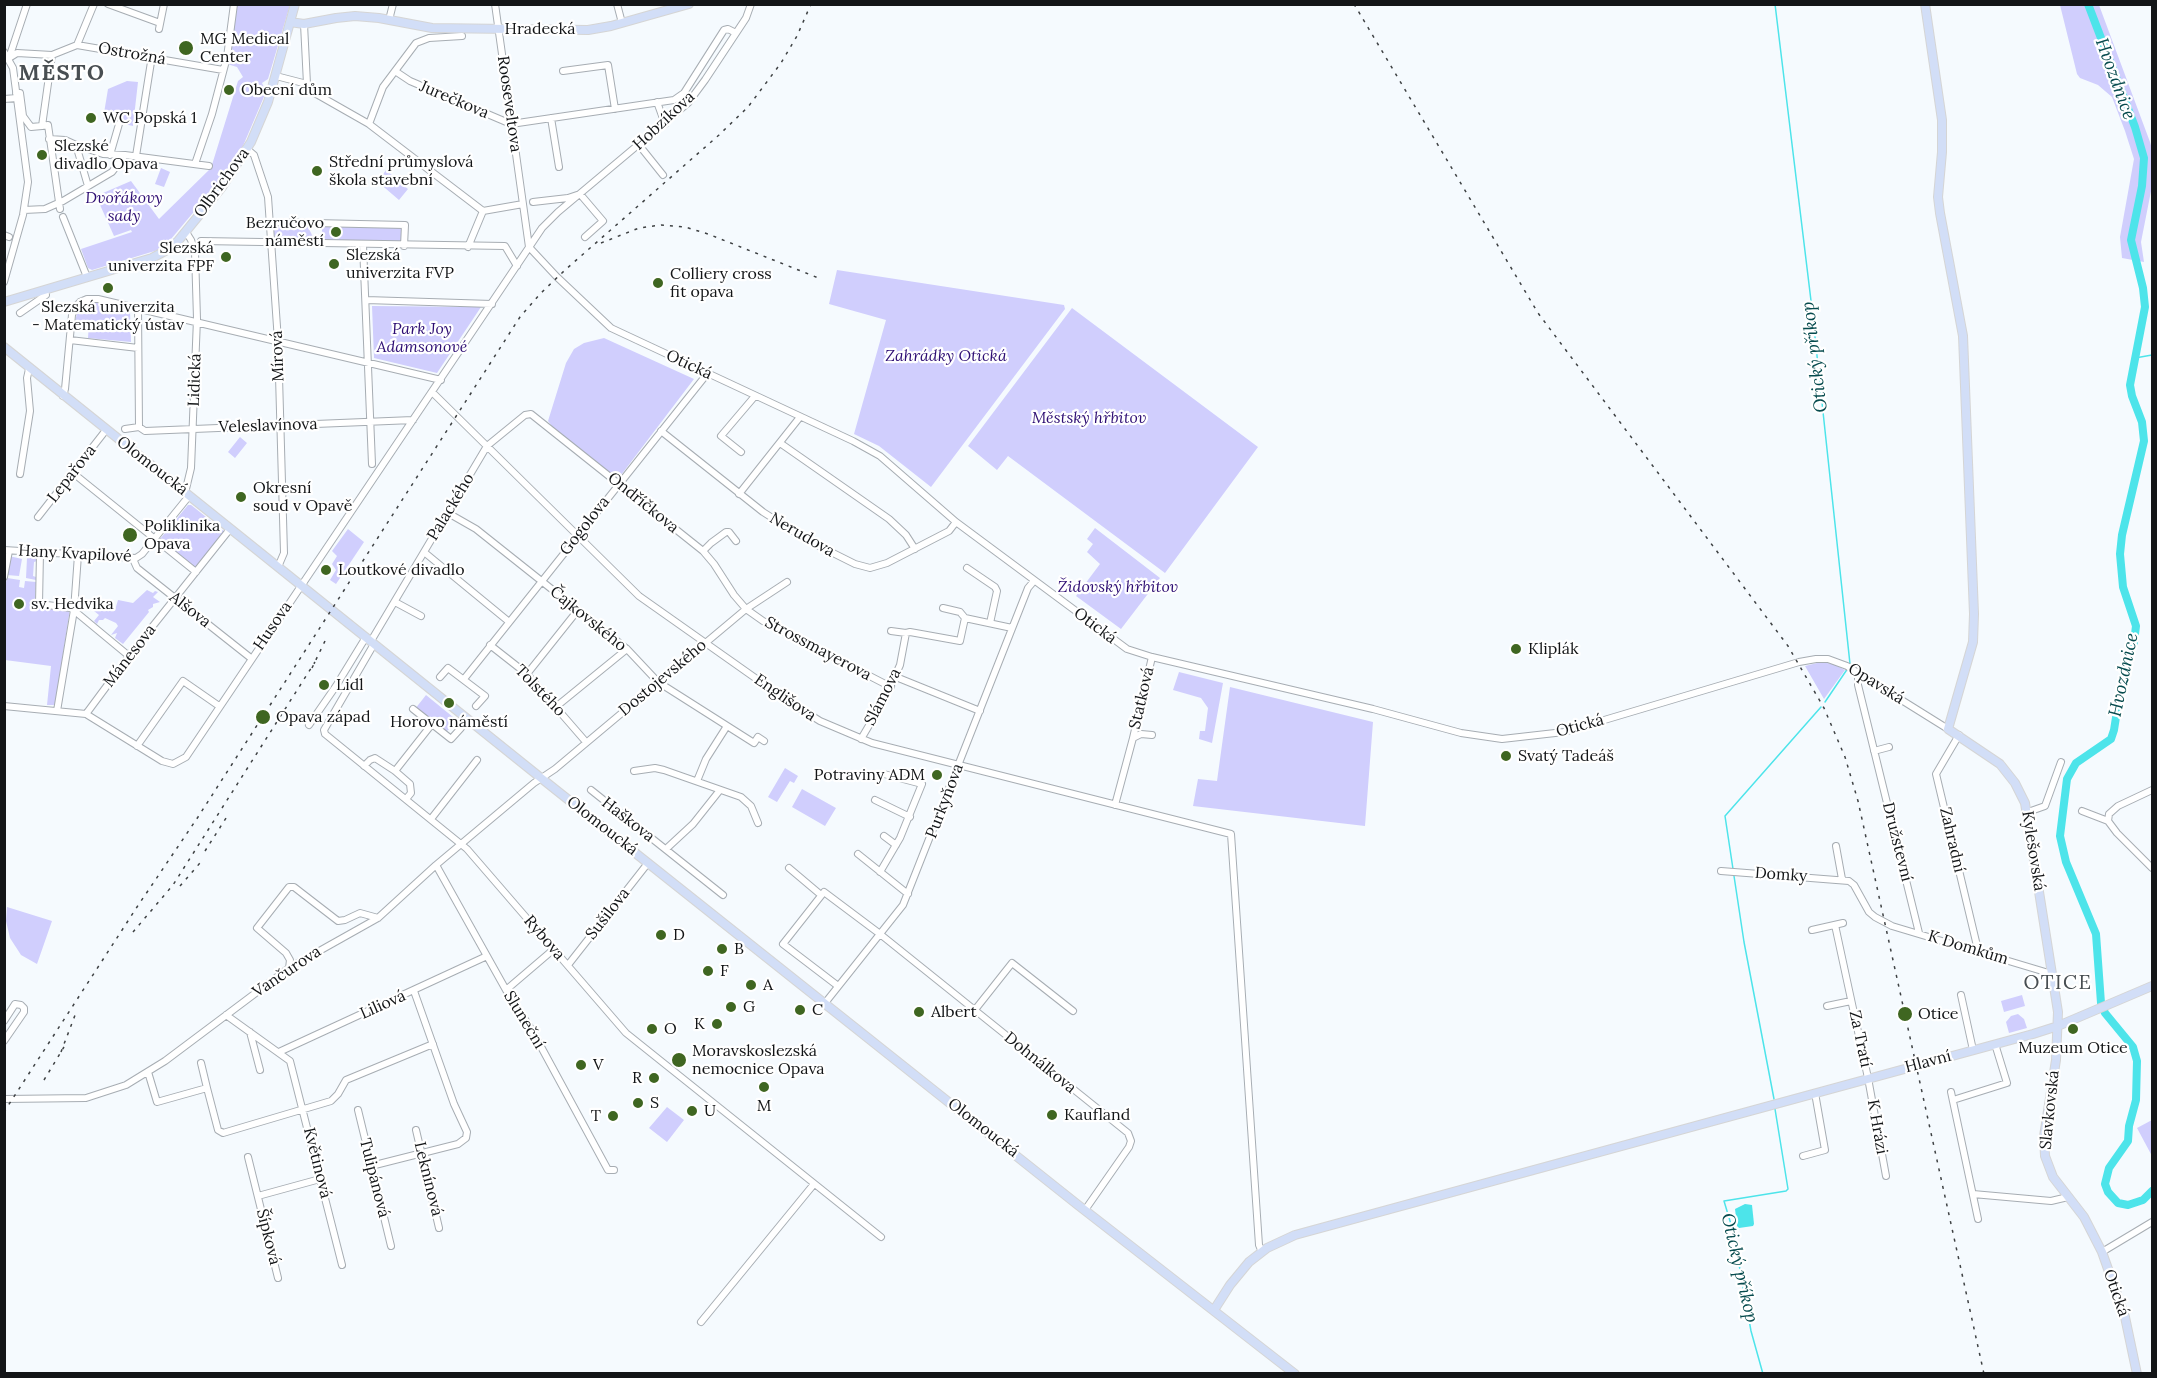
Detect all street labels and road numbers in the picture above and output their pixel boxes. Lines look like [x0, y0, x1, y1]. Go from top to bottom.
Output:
street label: Hradecká [505, 19, 575, 39]
street label: Ostrožná [97, 39, 167, 69]
street label: Rooseveltova [493, 54, 525, 154]
street label: Jurečkova [416, 77, 492, 123]
street label: Hobzíkova [629, 88, 699, 154]
street label: Olbrichova [190, 144, 254, 222]
street label: Mírová [268, 330, 288, 382]
street label: Otická [663, 346, 715, 384]
street label: Lidická [184, 353, 206, 407]
street label: Veleslavínova [218, 415, 318, 437]
street label: Olomoucká [113, 432, 191, 500]
street label: Lepařova [44, 441, 100, 507]
street label: Ondříčkova [604, 469, 682, 537]
street label: Palackého [423, 470, 479, 544]
street label: Gogolova [556, 493, 614, 559]
street label: Nerudova [766, 509, 838, 561]
street label: Hany Kvapilové [18, 541, 132, 567]
street label: Čajkovského [546, 582, 630, 656]
street label: Alšova [165, 588, 215, 632]
street label: Husova [250, 598, 296, 654]
street label: Otická [1070, 604, 1120, 648]
street label: Strossmayerova [761, 613, 875, 685]
street label: Mánesova [100, 621, 160, 691]
street label: Dostojevského [615, 636, 711, 720]
street label: Opavská [1844, 659, 1908, 709]
street label: Tolstého [511, 661, 569, 721]
street label: Slámova [860, 665, 906, 729]
street label: Statková [1126, 665, 1158, 731]
street label: Englišova [750, 670, 820, 726]
street label: Otická [1554, 710, 1606, 742]
street label: Purkyňova [922, 761, 968, 841]
street label: Olomoucká [563, 792, 641, 860]
street label: Haškova [598, 793, 658, 847]
street label: Družstevní [1878, 800, 1916, 884]
street label: Zahradní [1935, 805, 1969, 875]
street label: Kylešovská [2017, 810, 2049, 892]
street label: Domky [1754, 864, 1808, 886]
street label: Sušilova [582, 884, 634, 944]
street label: Rybova [519, 912, 569, 964]
street label: K Domkům [1925, 927, 2011, 969]
street label: Vančurova [249, 942, 325, 1002]
street label: Liliová [357, 986, 409, 1024]
street label: Sluneční [499, 988, 549, 1052]
street label: Za Tratí [1845, 1009, 1875, 1069]
street label: Dohnálkova [1000, 1028, 1080, 1098]
street label: Hlavní [1903, 1047, 1953, 1077]
street label: Slavkovská [2036, 1069, 2064, 1151]
street label: Olomoucká [944, 1094, 1022, 1162]
street label: K Hrázi [1863, 1098, 1891, 1156]
street label: Květinová [299, 1125, 335, 1201]
street label: Tulipánová [355, 1136, 393, 1220]
street label: Leknínová [410, 1140, 446, 1218]
street label: Šípková [252, 1207, 284, 1267]
street label: Otická [2099, 1267, 2133, 1319]

